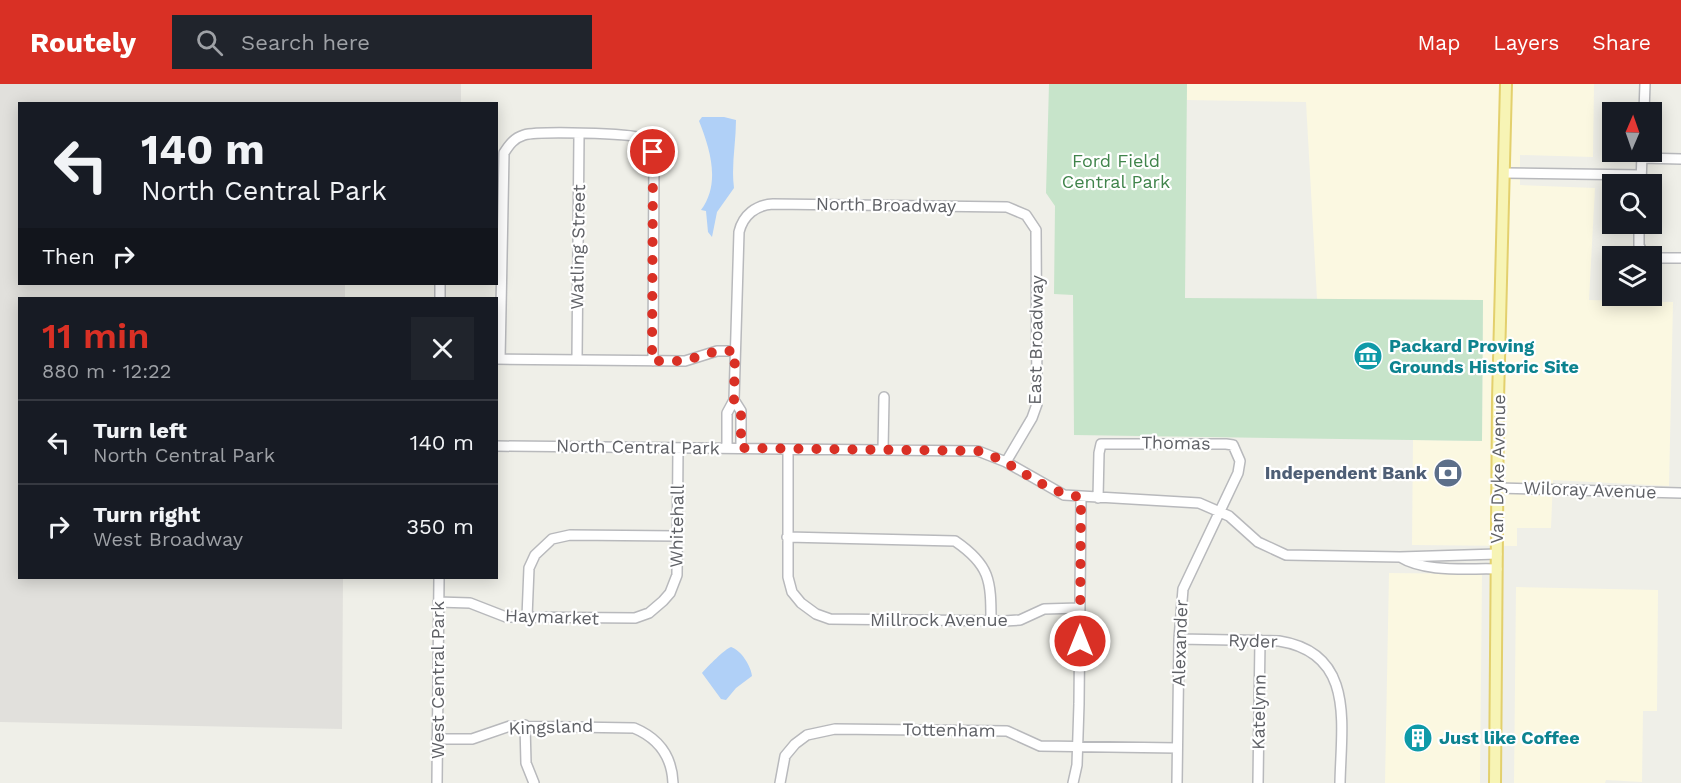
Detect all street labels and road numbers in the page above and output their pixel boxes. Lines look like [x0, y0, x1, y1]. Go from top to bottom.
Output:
street label: Watling Street [566, 184, 589, 310]
street label: North Broadway [816, 193, 957, 216]
street label: East Broadway [1024, 274, 1047, 405]
street label: Van Dyke Avenue [1486, 394, 1509, 544]
street label: Thomas [1141, 431, 1211, 454]
street label: North Central Park [556, 435, 720, 458]
street label: Wiloray Avenue [1523, 477, 1657, 502]
street label: Whitehall [665, 484, 688, 568]
street label: Alexander [1167, 599, 1192, 687]
street label: West Central Park [427, 601, 448, 759]
street label: Haymarket [505, 604, 600, 629]
street label: Millrock Avenue [870, 609, 1008, 630]
street label: Ryder [1228, 629, 1278, 652]
street label: Katelynn [1247, 674, 1270, 750]
street label: Kingsland [508, 715, 594, 738]
street label: Tottenham [902, 718, 996, 741]

